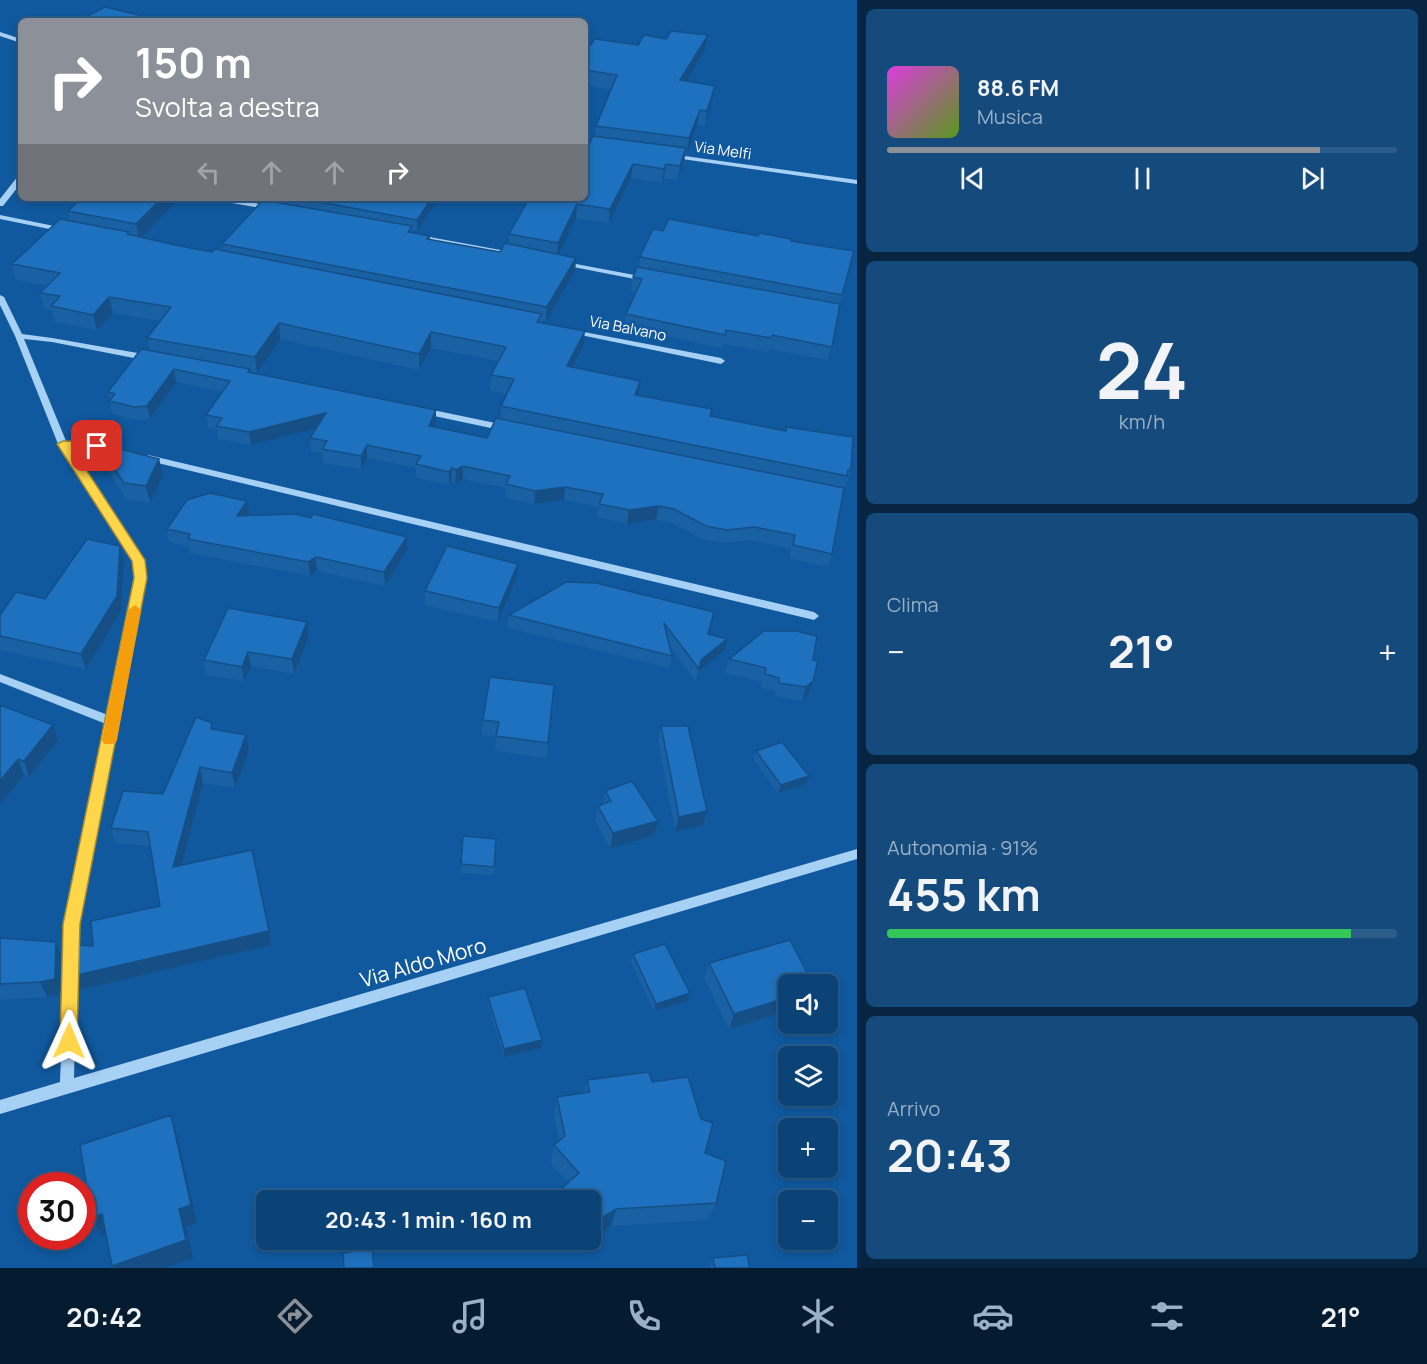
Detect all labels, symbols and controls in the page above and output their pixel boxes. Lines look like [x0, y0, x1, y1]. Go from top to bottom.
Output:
text: 150 m [135, 33, 252, 91]
icon: right [36, 42, 114, 120]
text: 88.6 FM [977, 73, 1059, 103]
text: Svolta a destra [135, 88, 320, 125]
text: Musica [977, 103, 1043, 130]
street label: Via Melfi [693, 136, 753, 164]
icon: left [192, 156, 225, 189]
icon: ahead [255, 156, 288, 189]
icon: ahead [318, 156, 351, 189]
icon: right [381, 156, 414, 189]
icon: previous [956, 162, 989, 195]
icon: pause [1126, 162, 1159, 195]
icon: next [1296, 162, 1329, 195]
street label: Via Balvano [588, 310, 668, 346]
text: 24 [1096, 316, 1188, 422]
text: km/h [1119, 408, 1165, 435]
pin [71, 420, 122, 471]
icon: arrive [80, 429, 113, 462]
text: Clima [887, 591, 939, 618]
text: 21° [1108, 620, 1175, 682]
text: − [887, 629, 905, 674]
text: + [1378, 629, 1397, 674]
text: Autonomia · 91% [887, 834, 1038, 861]
text: 455 km [887, 863, 1041, 925]
street label: Via Aldo Moro [357, 931, 489, 993]
map controls [778, 974, 838, 1250]
button: sound [778, 974, 838, 1034]
position arrow [37, 1009, 101, 1073]
button: layers [778, 1046, 838, 1106]
text: Arrivo [887, 1095, 940, 1122]
button: + [778, 1118, 838, 1178]
text: 20:43 [887, 1124, 1012, 1186]
speed limit sign: 30 [18, 1172, 96, 1250]
button: − [778, 1190, 838, 1250]
text: 20:43 · 1 min · 160 m [325, 1205, 532, 1235]
icon: directions [274, 1295, 316, 1337]
icon: music [449, 1295, 491, 1337]
icon: phone [623, 1295, 665, 1337]
icon: climate [797, 1295, 839, 1337]
icon: car [972, 1295, 1014, 1337]
icon: filters [1146, 1295, 1188, 1337]
text: 20:42 [66, 1298, 142, 1335]
text: 21° [1321, 1298, 1361, 1335]

